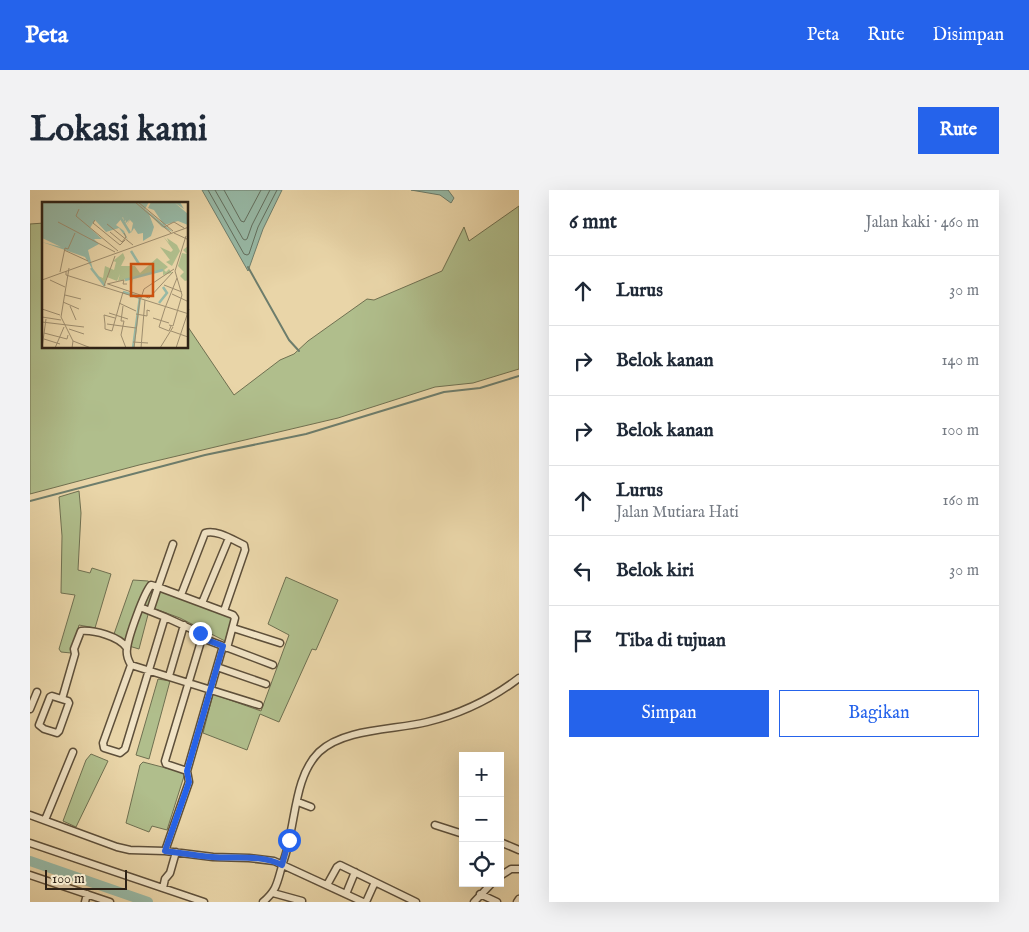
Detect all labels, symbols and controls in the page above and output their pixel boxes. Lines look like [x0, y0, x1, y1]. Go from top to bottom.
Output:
text: Peta [25, 20, 68, 51]
text: Peta [807, 24, 839, 47]
text: Rute [867, 24, 905, 47]
text: Disimpan [933, 24, 1004, 47]
button: Rute [918, 107, 999, 154]
text: Lokasi kami [30, 108, 207, 153]
inset map [42, 202, 189, 349]
text: 6 mnt [569, 209, 617, 236]
text: Jalan kaki · 460 m [866, 213, 979, 233]
icon: ahead [569, 277, 597, 305]
text: Lurus [616, 279, 663, 303]
text: 30 m [949, 281, 979, 301]
icon: right [569, 347, 597, 375]
text: Belok kanan [616, 349, 714, 373]
text: 140 m [941, 351, 979, 371]
icon: right [569, 417, 597, 445]
text: Belok kanan [616, 419, 714, 443]
text: 100 m [942, 421, 979, 441]
text: Lurus [616, 479, 663, 503]
icon: ahead [569, 487, 597, 515]
text: 160 m [943, 491, 979, 511]
text: Jalan Mutiara Hati [616, 503, 739, 523]
icon: left [569, 557, 597, 585]
text: Belok kiri [616, 559, 694, 583]
text: 30 m [949, 561, 979, 581]
route end [189, 622, 212, 645]
icon: arrive [569, 627, 597, 655]
text: Tiba di tujuan [616, 629, 726, 653]
button: Simpan [569, 690, 769, 737]
button: Bagikan [779, 690, 979, 737]
map controls [459, 752, 504, 887]
button: + [459, 752, 504, 797]
button: − [459, 797, 504, 842]
route start [278, 829, 301, 852]
button: locate [459, 842, 504, 887]
scale bar [45, 867, 128, 890]
text: 100 m [52, 870, 85, 888]

